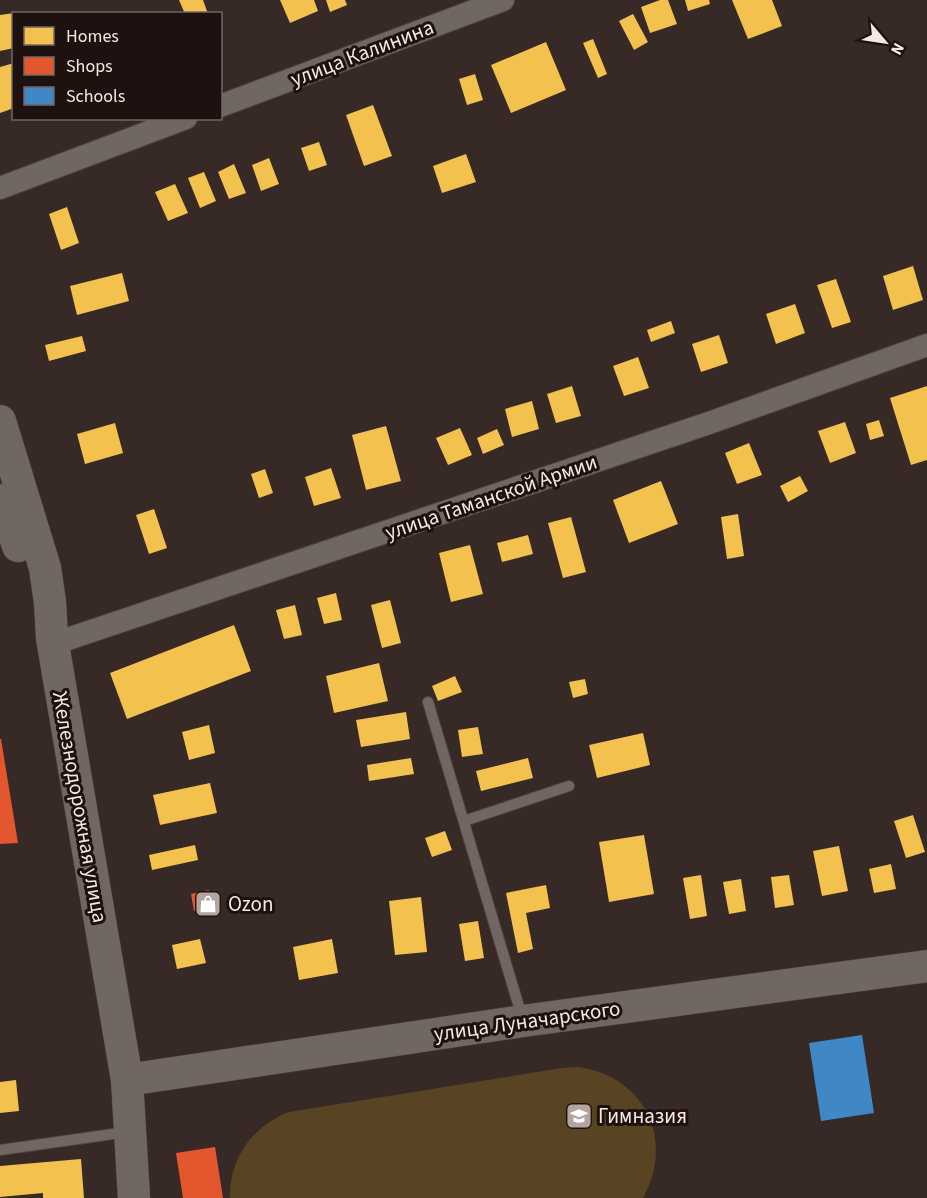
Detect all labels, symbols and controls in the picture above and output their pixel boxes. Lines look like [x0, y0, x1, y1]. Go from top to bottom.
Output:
legend [12, 12, 222, 120]
street label: улица Калинина [286, 12, 438, 94]
north arrow [855, 12, 915, 72]
text: Homes [66, 24, 119, 49]
text: N [885, 39, 909, 59]
text: Shops [66, 54, 113, 79]
text: Schools [66, 84, 125, 109]
street label: улица Таманской Армии [381, 447, 601, 547]
street label: Железнодорожная улица [45, 689, 115, 925]
shop icon: Ozon [193, 889, 223, 919]
place label: Ozon [228, 889, 273, 919]
street label: улица Луначарского [432, 993, 622, 1049]
school or university icon: Гимназия [564, 1101, 594, 1131]
place label: Гимназия [598, 1101, 687, 1131]

